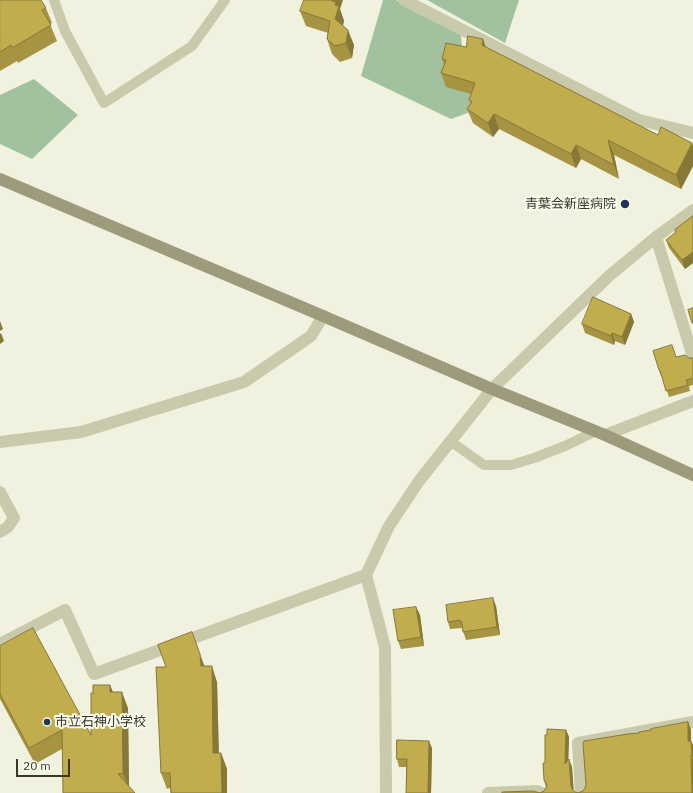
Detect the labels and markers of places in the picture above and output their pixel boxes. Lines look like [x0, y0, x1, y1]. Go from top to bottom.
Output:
place label: 青葉会新座病院 [525, 196, 616, 212]
marker: 青葉会新座病院 [619, 198, 631, 210]
place label: 市立石神小学校 [55, 714, 146, 730]
marker: 市立石神小学校 [42, 717, 52, 727]

